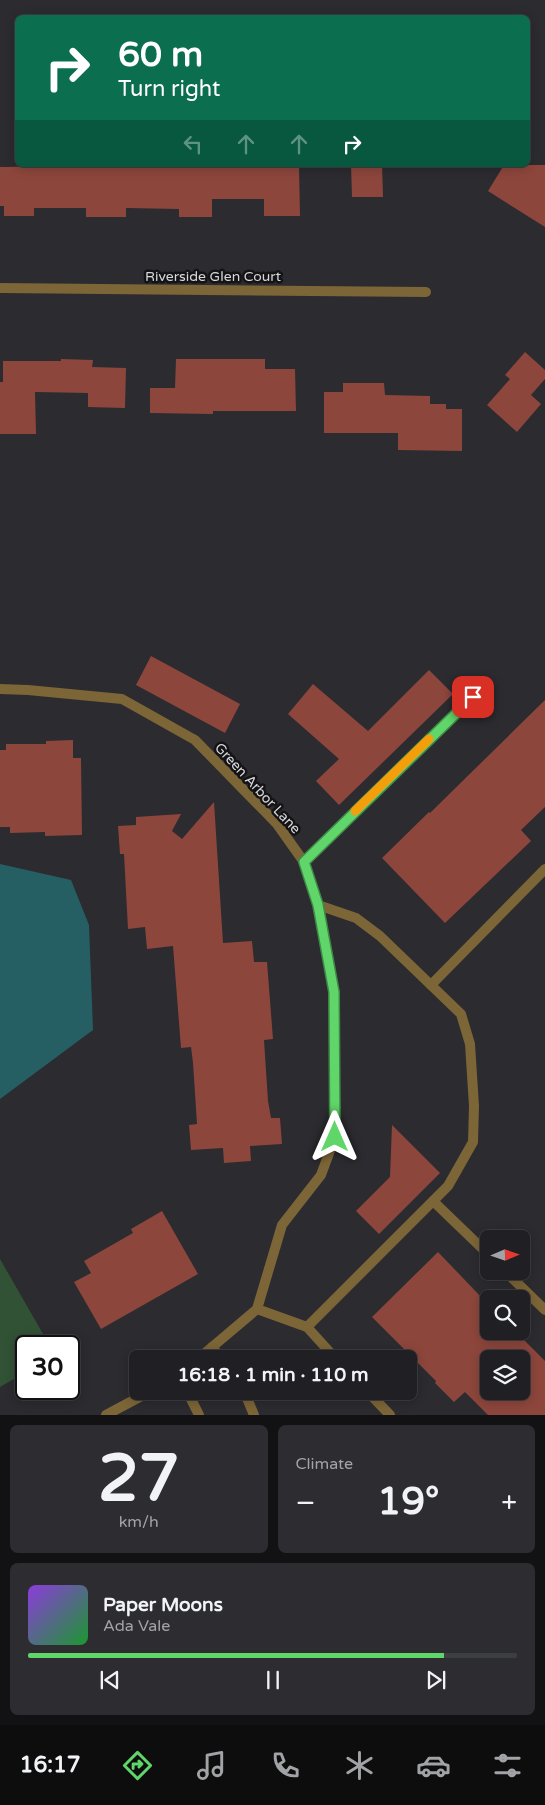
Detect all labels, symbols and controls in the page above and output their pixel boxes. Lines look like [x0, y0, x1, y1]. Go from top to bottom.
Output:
text: 60 m [118, 34, 203, 76]
icon: right [35, 35, 100, 100]
text: Turn right [118, 76, 220, 102]
icon: left [179, 130, 207, 158]
icon: ahead [232, 130, 260, 158]
icon: ahead [285, 130, 313, 158]
icon: right [338, 130, 366, 158]
street label: Riverside Glen Court [145, 268, 282, 285]
pin [452, 676, 494, 718]
icon: arrive [459, 683, 487, 711]
street label: Green Arbor Lane [211, 739, 304, 837]
position arrow [308, 1110, 360, 1162]
north arrow [480, 1230, 530, 1280]
map controls [480, 1230, 530, 1400]
button: search [480, 1290, 530, 1340]
speed limit sign: 30 [15, 1335, 80, 1400]
button: layers [480, 1350, 530, 1400]
text: 16:18 · 1 min · 110 m [177, 1364, 369, 1386]
text: 27 [98, 1440, 180, 1519]
text: Climate [296, 1454, 353, 1474]
text: 19° [377, 1479, 439, 1525]
text: − [296, 1486, 315, 1520]
text: + [501, 1486, 517, 1520]
text: km/h [119, 1512, 159, 1532]
text: Paper Moons [103, 1594, 223, 1616]
text: Ada Vale [103, 1616, 170, 1636]
icon: previous [96, 1666, 124, 1694]
icon: pause [259, 1666, 287, 1694]
icon: next [422, 1666, 450, 1694]
icon: directions [120, 1748, 155, 1783]
icon: music [194, 1748, 229, 1783]
icon: phone [268, 1748, 303, 1783]
icon: climate [342, 1748, 377, 1783]
icon: car [416, 1748, 451, 1783]
icon: filters [490, 1748, 525, 1783]
text: 16:17 [20, 1752, 81, 1778]

